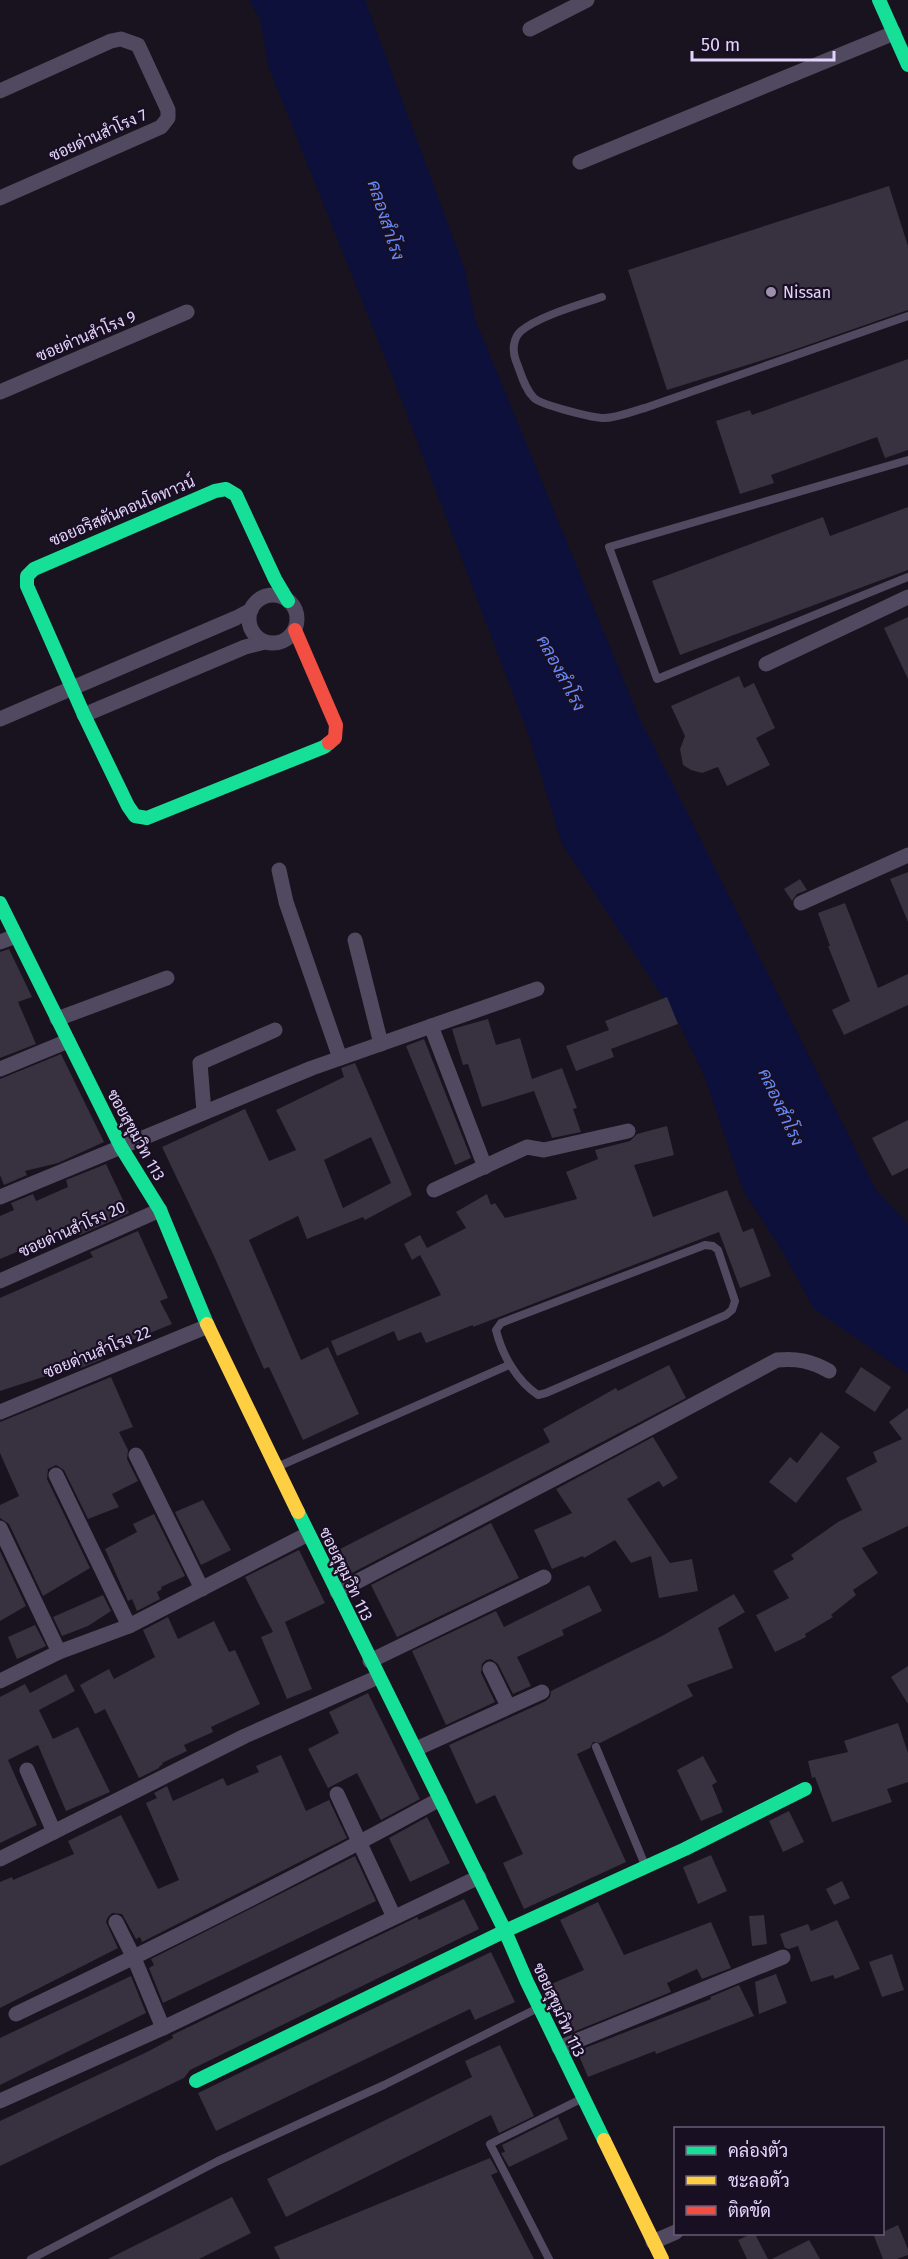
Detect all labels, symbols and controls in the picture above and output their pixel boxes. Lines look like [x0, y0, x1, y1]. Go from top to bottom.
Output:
scale bar [692, 24, 834, 62]
text: 50 m [701, 34, 740, 56]
street label: ซอยด่านสำโรง 7 [45, 103, 150, 165]
water label: คลองสำโรง [363, 177, 411, 263]
place label: Nissan [783, 283, 831, 302]
marker: Nissan [764, 285, 778, 299]
street label: ซอยด่านสำโรง 9 [32, 305, 139, 366]
street label: ซอยอริสตันคอนโดทาวน์ [45, 469, 198, 550]
water label: คลองสำโรง [532, 630, 592, 715]
water label: คลองสำโรง [754, 1064, 810, 1149]
street label: ซอยสุขุมวิท 113 [101, 1086, 169, 1185]
street label: ซอยด่านสำโรง 20 [15, 1195, 128, 1261]
street label: ซอยด่านสำโรง 22 [40, 1320, 153, 1382]
street label: ซอยสุขุมวิท 113 [313, 1524, 377, 1625]
street label: ซอยสุขุมวิท 113 [527, 1960, 589, 2061]
legend [674, 2127, 884, 2235]
text: คล่องตัว [728, 2139, 788, 2162]
text: ชะลอตัว [728, 2170, 790, 2192]
text: ติดขัด [728, 2200, 771, 2222]

